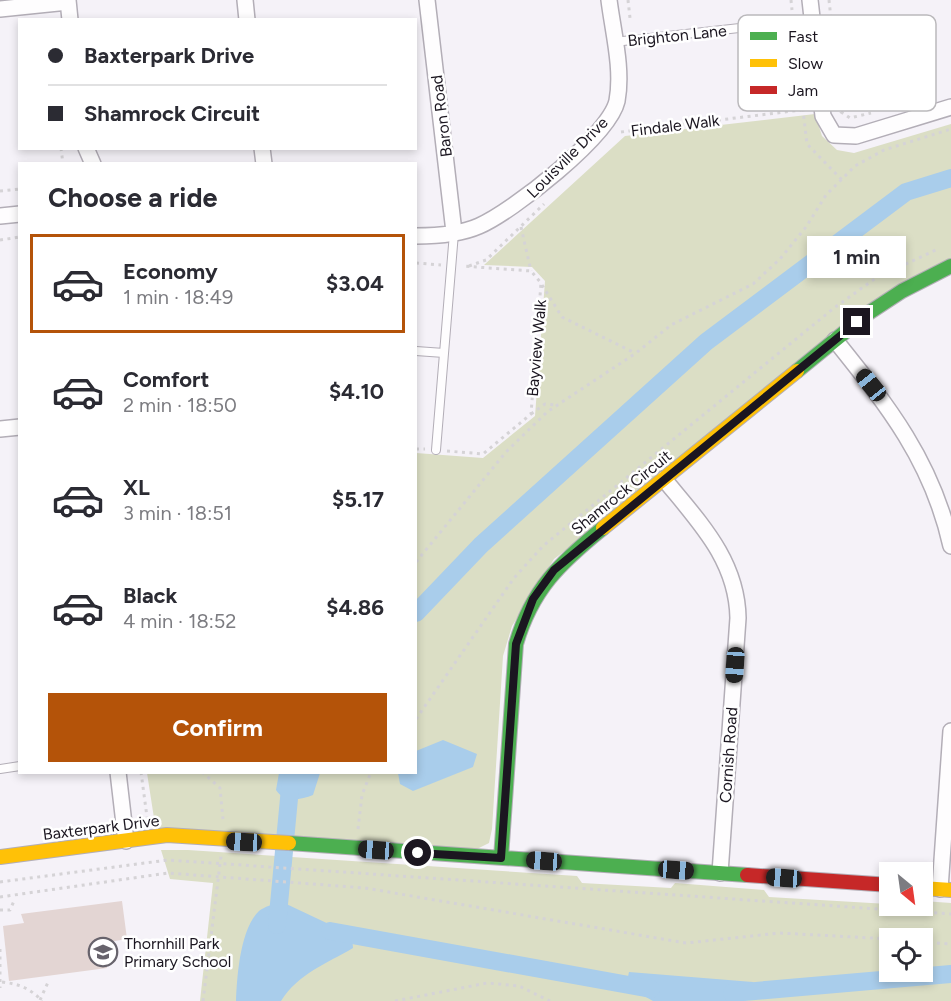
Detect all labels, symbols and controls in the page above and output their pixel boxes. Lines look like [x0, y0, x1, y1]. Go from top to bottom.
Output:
legend [738, 15, 936, 111]
street label: Brighton Lane [627, 21, 728, 50]
text: Fast [788, 27, 818, 46]
text: Baxterpark Drive [84, 42, 254, 69]
text: Slow [788, 54, 823, 73]
street label: Baron Road [427, 74, 456, 158]
text: Jam [788, 81, 818, 100]
text: Shamrock Circuit [84, 100, 260, 127]
street label: Findale Walk [630, 111, 721, 140]
street label: Louisville Drive [523, 113, 612, 202]
text: Choose a ride [48, 181, 217, 214]
callout: 1 min [808, 235, 906, 277]
text: 1 min [833, 245, 880, 269]
icon: car [51, 257, 105, 311]
text: Economy [123, 258, 218, 285]
text: $3.04 [326, 270, 384, 297]
text: 1 min · 18:49 [123, 285, 233, 309]
street label: Bayview Walk [523, 298, 550, 397]
route end [843, 308, 870, 335]
icon: car [51, 365, 105, 419]
car [853, 365, 889, 405]
text: Comfort [123, 366, 209, 393]
text: $4.10 [329, 378, 384, 405]
text: 2 min · 18:50 [123, 393, 237, 417]
street label: Shamrock Circuit [567, 446, 675, 539]
icon: car [51, 473, 105, 527]
text: XL [123, 474, 150, 501]
text: $5.17 [332, 486, 384, 513]
text: 3 min · 18:51 [123, 501, 232, 525]
icon: car [51, 581, 105, 635]
text: Black [123, 582, 177, 609]
text: $4.86 [326, 594, 384, 621]
text: 4 min · 18:52 [123, 609, 236, 633]
car [725, 646, 745, 684]
button: Confirm [48, 693, 387, 762]
street label: Cornish Road [716, 706, 741, 804]
street label: Baxterpark Drive [42, 811, 161, 844]
car [226, 832, 262, 852]
route start [404, 839, 431, 866]
car [357, 840, 395, 860]
car [525, 851, 563, 871]
car [657, 860, 695, 880]
north arrow [879, 862, 933, 916]
map controls [879, 862, 933, 982]
car [765, 868, 803, 888]
button: locate [879, 928, 933, 982]
place label: Thornhill Park Primary School [124, 934, 231, 971]
school or university icon: Thornhill Park Primary School [87, 936, 119, 968]

